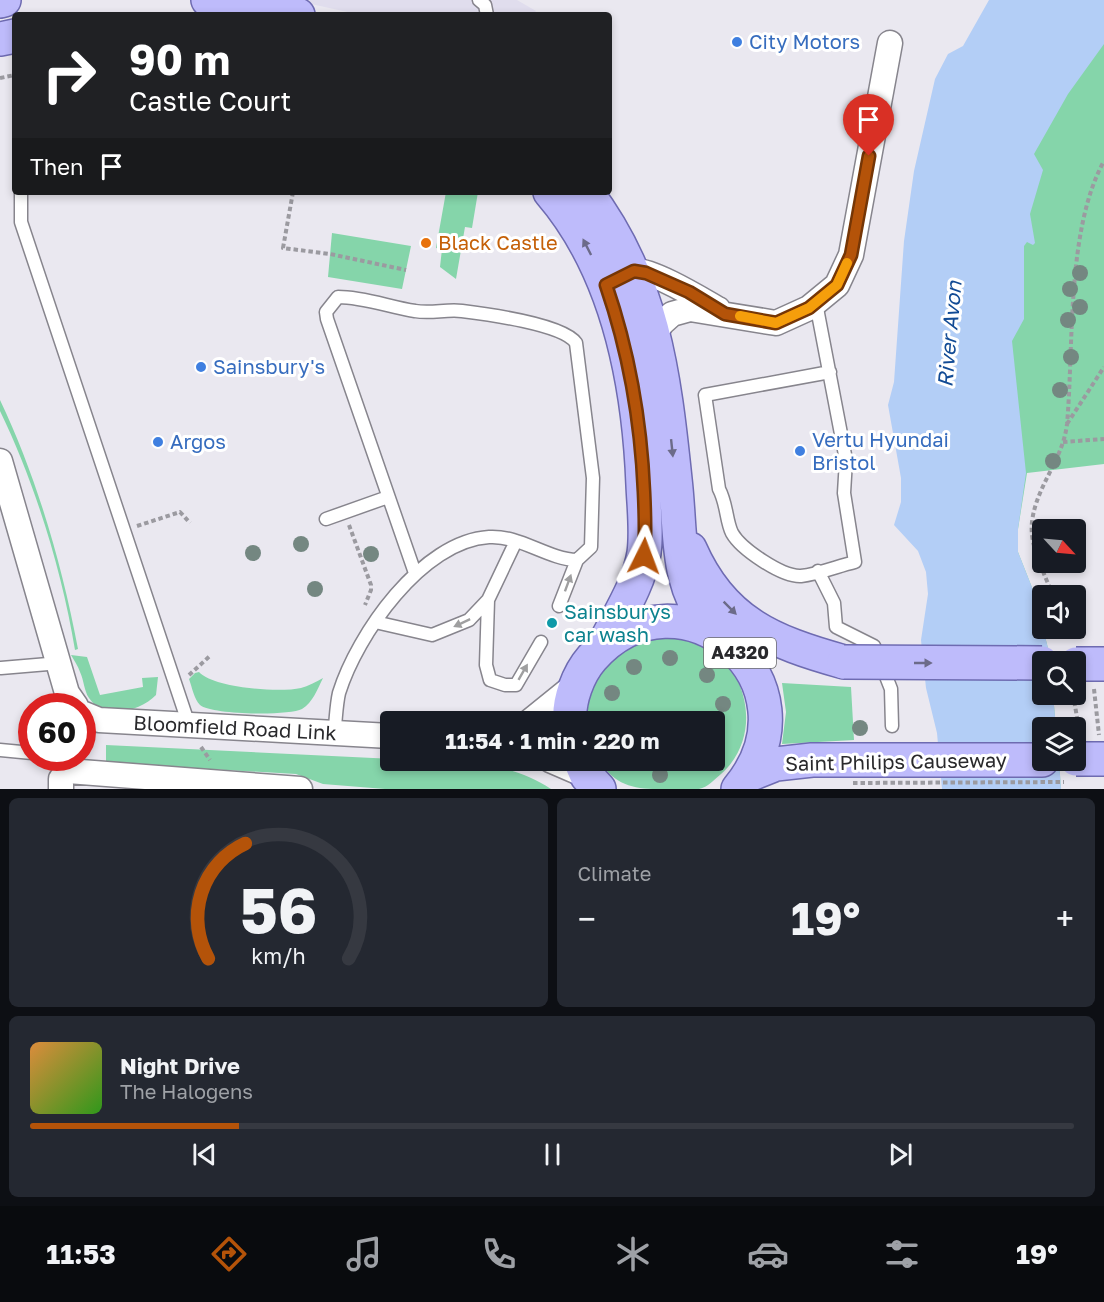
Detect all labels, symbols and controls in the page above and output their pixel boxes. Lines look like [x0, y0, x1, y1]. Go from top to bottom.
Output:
place label: City Motors [749, 29, 860, 53]
text: 90 m [129, 34, 230, 84]
marker: City Motors [730, 35, 744, 49]
icon: right [30, 36, 108, 114]
text: Castle Court [129, 85, 291, 117]
pin [843, 94, 894, 156]
icon: arrive [852, 103, 885, 136]
icon: arrive [95, 150, 128, 183]
text: Then [30, 153, 83, 180]
place label: Black Castle [438, 230, 558, 254]
marker: Black Castle [419, 236, 433, 250]
one-way arrow [583, 238, 592, 255]
water label: River Avon [931, 279, 967, 388]
place label: Sainsbury's [213, 354, 325, 378]
marker: Sainsbury's [194, 360, 208, 374]
place label: Vertu Hyundai Bristol [812, 427, 949, 474]
place label: Argos [170, 429, 226, 453]
marker: Argos [151, 435, 165, 449]
one-way arrow [667, 438, 677, 457]
marker: Vertu Hyundai Bristol [793, 444, 807, 458]
north arrow [1032, 519, 1086, 573]
map controls [1032, 519, 1086, 771]
position arrow [612, 524, 676, 588]
one-way arrow [564, 574, 573, 592]
button: sound [1032, 585, 1086, 639]
place label: Sainsburys car wash [564, 599, 671, 646]
one-way arrow [722, 601, 737, 615]
marker: Sainsburys car wash [545, 616, 559, 630]
one-way arrow [453, 618, 470, 627]
road number: A4320 [704, 638, 776, 668]
button: search [1032, 651, 1086, 705]
one-way arrow [914, 658, 933, 667]
one-way arrow [518, 663, 528, 680]
speed limit sign: 60 [18, 693, 96, 771]
street label: Bloomfield Road Link [133, 710, 337, 744]
button: layers [1032, 717, 1086, 771]
text: 11:54 · 1 min · 220 m [445, 727, 660, 754]
street label: Saint Philips Causeway [785, 747, 1007, 775]
text: Climate [578, 861, 651, 885]
text: 56 [239, 872, 317, 947]
text: 19° [791, 891, 860, 945]
text: − [578, 899, 596, 938]
text: + [1056, 899, 1074, 938]
text: km/h [251, 944, 306, 970]
text: Night Drive [120, 1052, 240, 1079]
text: The Halogens [120, 1079, 253, 1103]
icon: previous [188, 1138, 221, 1171]
icon: pause [536, 1138, 569, 1171]
icon: next [884, 1138, 917, 1171]
icon: directions [208, 1233, 250, 1275]
icon: music [343, 1233, 385, 1275]
icon: phone [478, 1233, 520, 1275]
icon: climate [612, 1233, 654, 1275]
icon: car [747, 1233, 789, 1275]
icon: filters [881, 1233, 923, 1275]
text: 11:53 [46, 1238, 116, 1270]
text: 19° [1016, 1238, 1058, 1270]

